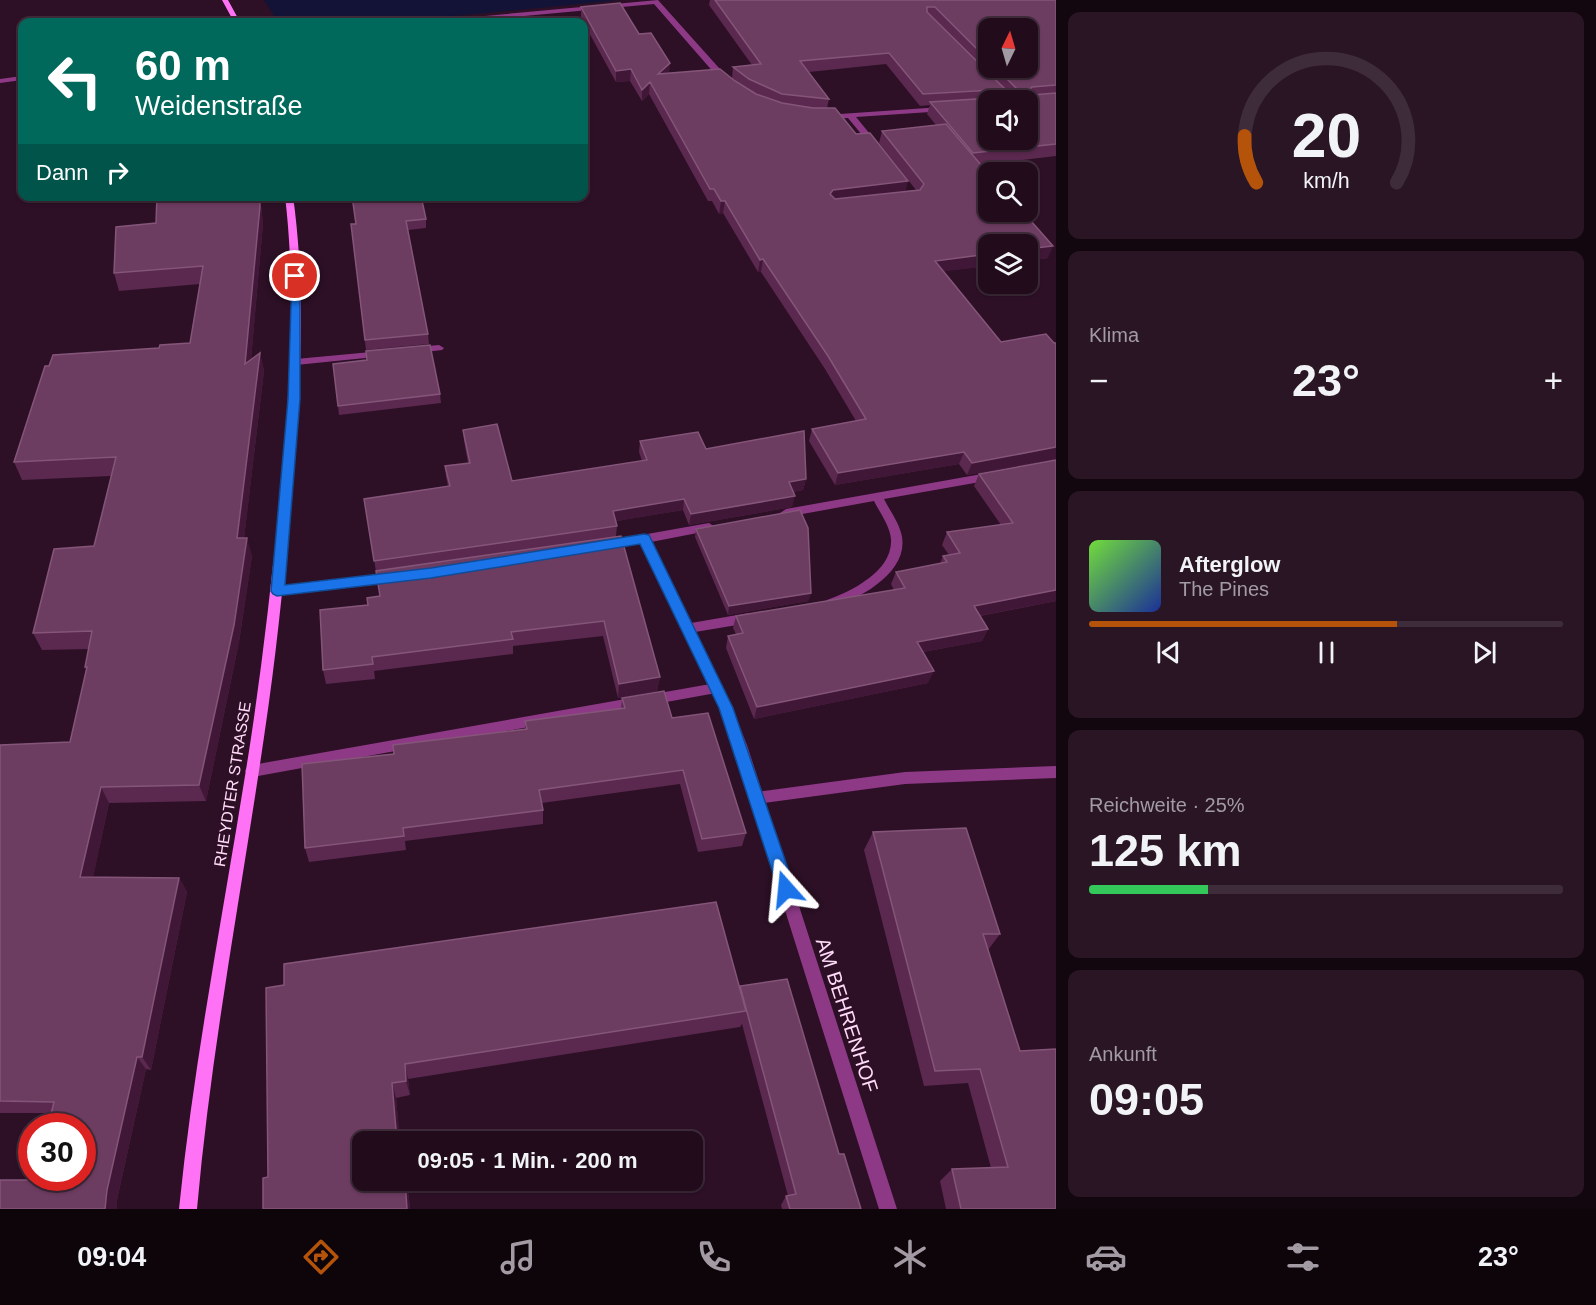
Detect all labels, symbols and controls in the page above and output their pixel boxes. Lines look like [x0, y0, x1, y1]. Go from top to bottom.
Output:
north arrow [978, 18, 1038, 78]
map controls [978, 18, 1038, 294]
icon: left [36, 42, 114, 120]
text: 60 m [135, 42, 231, 89]
button: sound [978, 90, 1038, 150]
text: Weidenstraße [135, 91, 303, 121]
text: 20 [1291, 101, 1361, 170]
icon: right [101, 156, 134, 189]
text: Dann [36, 160, 89, 185]
button: search [978, 162, 1038, 222]
text: km/h [1303, 169, 1349, 193]
button: layers [978, 234, 1038, 294]
pin [269, 250, 320, 301]
icon: arrive [278, 259, 311, 292]
text: Klima [1089, 324, 1139, 346]
text: 23° [1292, 355, 1360, 406]
text: − [1089, 362, 1108, 399]
text: + [1544, 362, 1563, 399]
text: Afterglow [1179, 552, 1280, 577]
text: The Pines [1179, 578, 1269, 600]
icon: previous [1152, 636, 1185, 669]
icon: pause [1310, 636, 1343, 669]
icon: next [1468, 636, 1501, 669]
street label: RHEYDTER STRASSE [211, 700, 254, 868]
text: Reichweite · 25% [1089, 794, 1245, 816]
text: 125 km [1089, 825, 1242, 876]
position arrow [754, 857, 818, 921]
street label: AM BEHRENHOF [812, 935, 882, 1095]
text: Ankunft [1089, 1043, 1157, 1065]
text: 09:05 [1089, 1074, 1204, 1125]
speed limit sign: 30 [18, 1113, 96, 1191]
text: 09:05 · 1 Min. · 200 m [417, 1148, 638, 1173]
icon: directions [300, 1236, 342, 1278]
icon: music [497, 1236, 539, 1278]
icon: phone [693, 1236, 735, 1278]
icon: climate [889, 1236, 931, 1278]
icon: car [1085, 1236, 1127, 1278]
icon: filters [1282, 1236, 1324, 1278]
text: 09:04 [77, 1242, 146, 1272]
text: 23° [1478, 1242, 1519, 1272]

